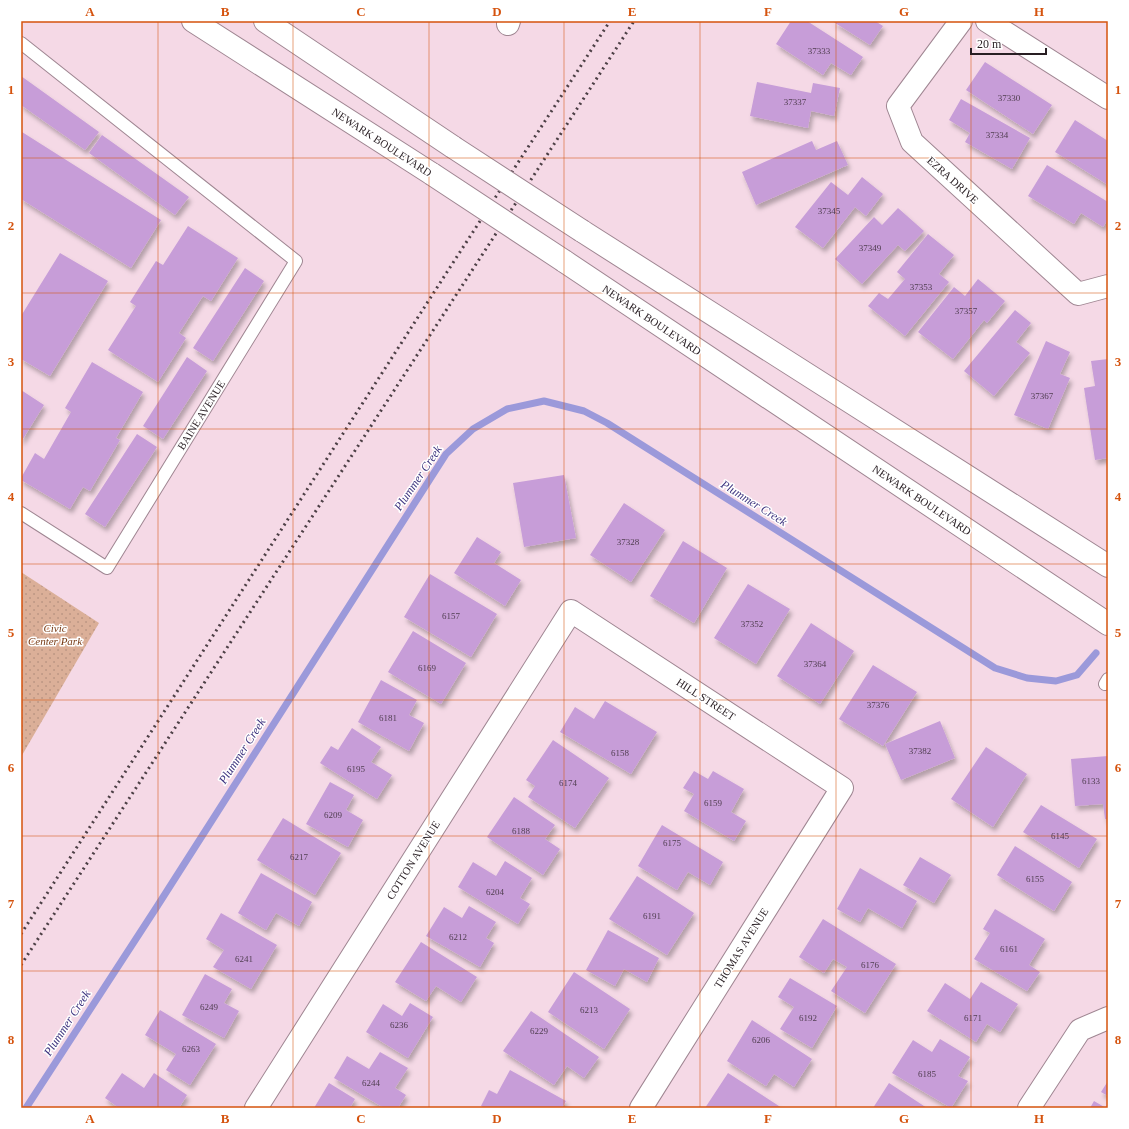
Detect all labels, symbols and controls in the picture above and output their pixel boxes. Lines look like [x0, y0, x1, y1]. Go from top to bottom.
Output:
text: A [85, 4, 95, 19]
text: B [221, 4, 230, 19]
text: C [356, 4, 366, 19]
text: D [492, 4, 502, 19]
text: E [628, 4, 636, 19]
text: F [764, 4, 772, 19]
text: G [899, 4, 909, 19]
text: H [1034, 4, 1044, 19]
scale bar [971, 30, 1046, 56]
text: 20 m [977, 37, 1002, 51]
house number: 37333 [808, 46, 831, 56]
text: 1 [8, 82, 14, 97]
text: 1 [1115, 82, 1121, 97]
house number: 37330 [998, 93, 1021, 103]
house number: 37337 [784, 97, 807, 107]
street label: NEWARK BOULEVARD [330, 105, 434, 179]
house number: 37334 [986, 130, 1009, 140]
street label: EZRA DRIVE [925, 154, 981, 206]
house number: 37345 [818, 206, 841, 216]
text: 2 [8, 218, 14, 233]
text: 2 [1115, 218, 1121, 233]
house number: 37349 [859, 243, 882, 253]
house number: 37353 [910, 282, 933, 292]
street label: NEWARK BOULEVARD [600, 283, 704, 357]
house number: 37357 [955, 306, 978, 316]
text: 3 [8, 354, 15, 369]
text: 3 [1115, 354, 1122, 369]
street label: BAINE AVENUE [175, 378, 227, 452]
house number: 37367 [1031, 391, 1054, 401]
water label: Plummer Creek [391, 442, 445, 514]
street label: NEWARK BOULEVARD [870, 463, 974, 537]
water label: Plummer Creek [718, 477, 790, 529]
text: 4 [8, 489, 15, 504]
text: 4 [1115, 489, 1122, 504]
house number: 37328 [617, 537, 640, 547]
house number: 6157 [442, 611, 461, 621]
house number: 37352 [741, 619, 763, 629]
park label: Civic Center Park [28, 622, 83, 647]
text: 5 [8, 625, 15, 640]
text: 5 [1115, 625, 1122, 640]
house number: 37364 [804, 659, 827, 669]
house number: 6169 [418, 663, 437, 673]
street label: HILL STREET [674, 676, 738, 723]
house number: 37376 [867, 700, 890, 710]
house number: 6181 [379, 713, 397, 723]
water label: Plummer Creek [215, 715, 269, 787]
house number: 37382 [909, 746, 931, 756]
house number: 6158 [611, 748, 630, 758]
text: 6 [8, 760, 15, 775]
text: 6 [1115, 760, 1122, 775]
house number: 6195 [347, 764, 366, 774]
house number: 6133 [1082, 776, 1101, 786]
house number: 6174 [559, 778, 578, 788]
house number: 6159 [704, 798, 723, 808]
house number: 6209 [324, 810, 343, 820]
street label: COTTON AVENUE [384, 818, 442, 901]
house number: 6188 [512, 826, 531, 836]
house number: 6145 [1051, 831, 1070, 841]
house number: 6175 [663, 838, 682, 848]
house number: 6217 [290, 852, 309, 862]
house number: 6155 [1026, 874, 1045, 884]
house number: 6204 [486, 887, 505, 897]
text: 7 [8, 896, 15, 911]
text: 7 [1115, 896, 1122, 911]
street label: THOMAS AVENUE [711, 905, 771, 990]
house number: 6191 [643, 911, 661, 921]
house number: 6212 [449, 932, 467, 942]
house number: 6161 [1000, 944, 1018, 954]
house number: 6241 [235, 954, 253, 964]
house number: 6176 [861, 960, 880, 970]
water label: Plummer Creek [40, 987, 94, 1059]
house number: 6249 [200, 1002, 219, 1012]
house number: 6213 [580, 1005, 599, 1015]
house number: 6192 [799, 1013, 817, 1023]
house number: 6171 [964, 1013, 982, 1023]
house number: 6236 [390, 1020, 409, 1030]
house number: 6229 [530, 1026, 549, 1036]
text: 8 [8, 1032, 15, 1047]
text: 8 [1115, 1032, 1122, 1047]
house number: 6206 [752, 1035, 771, 1045]
house number: 6263 [182, 1044, 201, 1054]
house number: 6185 [918, 1069, 937, 1079]
house number: 6244 [362, 1078, 381, 1088]
text: A [85, 1111, 95, 1126]
text: B [221, 1111, 230, 1126]
text: C [356, 1111, 366, 1126]
text: D [492, 1111, 502, 1126]
text: E [628, 1111, 636, 1126]
text: F [764, 1111, 772, 1126]
text: G [899, 1111, 909, 1126]
text: H [1034, 1111, 1044, 1126]

